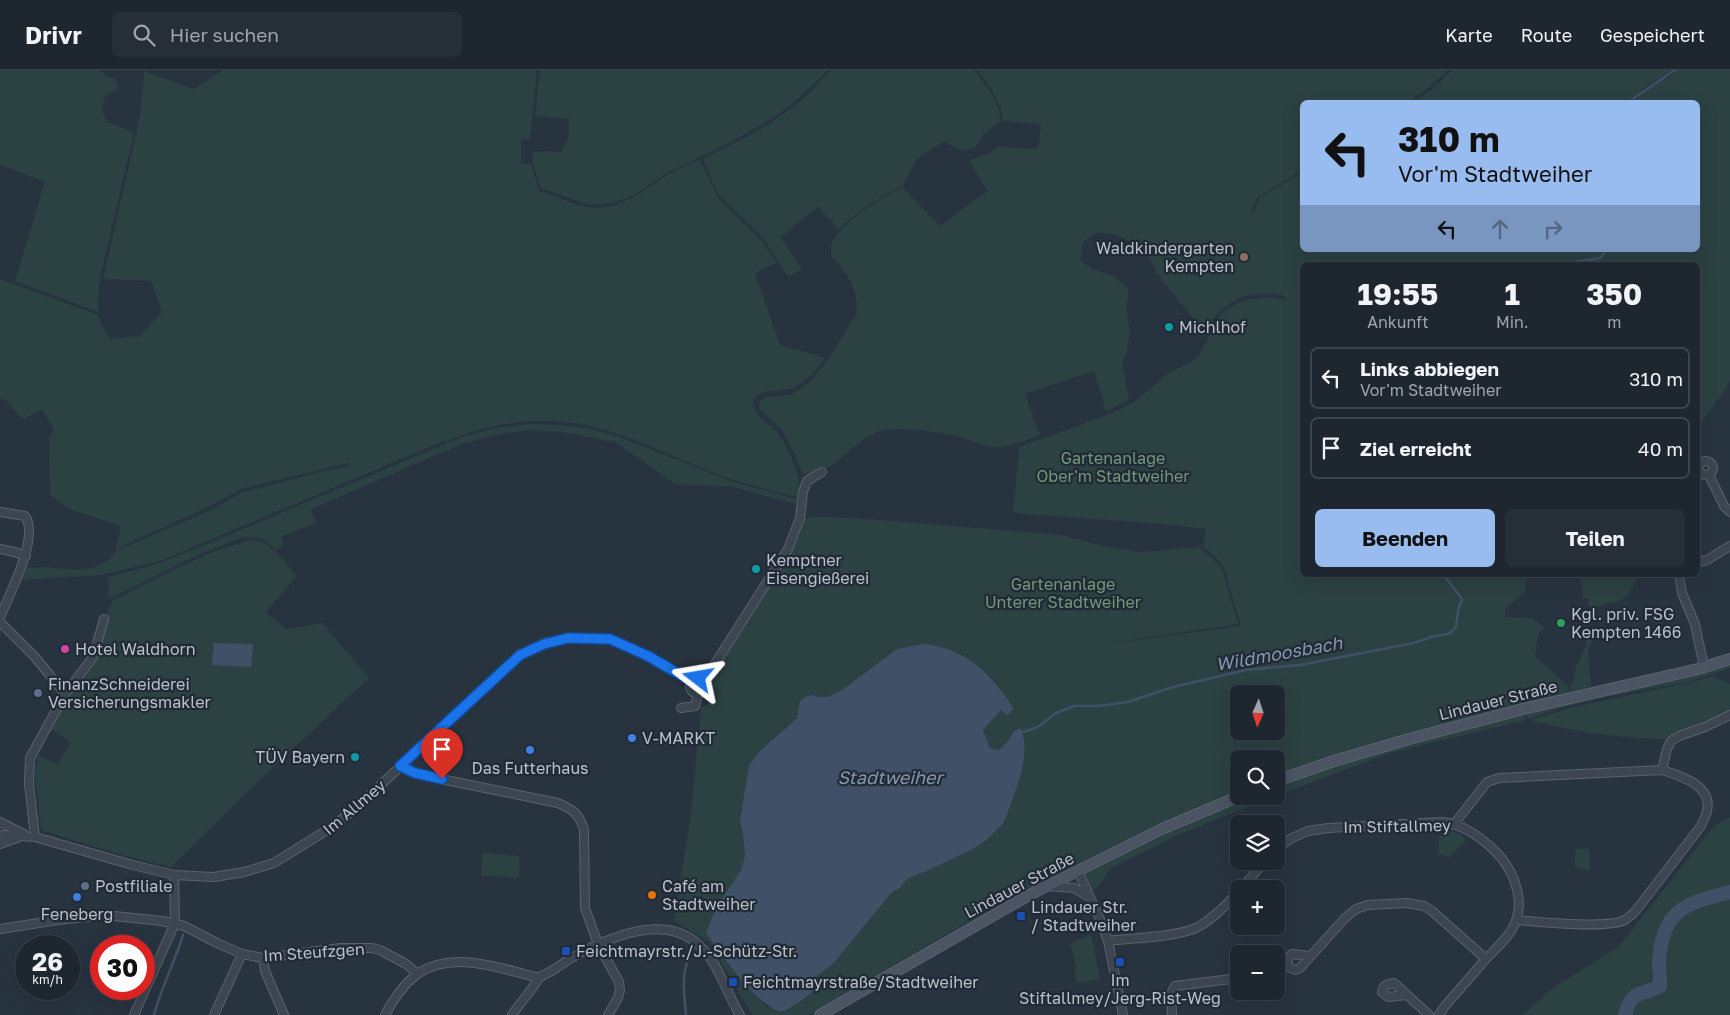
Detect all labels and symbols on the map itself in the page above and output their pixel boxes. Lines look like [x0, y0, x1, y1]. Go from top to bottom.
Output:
place label: Waldkindergarten Kempten [1096, 238, 1234, 276]
marker: Waldkindergarten Kempten [1238, 251, 1250, 263]
place label: Michlhof [1179, 317, 1246, 337]
marker: Michlhof [1163, 321, 1175, 333]
park label: Gartenanlage Ober'm Stadtweiher [1036, 448, 1190, 486]
place label: Kemptner Eisengießerei [766, 550, 869, 588]
marker: Kemptner Eisengießerei [750, 563, 762, 575]
park label: Gartenanlage Unterer Stadtweiher [985, 574, 1141, 612]
place label: Kgl. priv. FSG Kempten 1466 [1571, 604, 1681, 642]
marker: Kgl. priv. FSG Kempten 1466 [1555, 617, 1567, 629]
water label: Wildmoosbach [1214, 631, 1345, 675]
place label: Hotel Waldhorn [75, 639, 196, 659]
marker: Hotel Waldhorn [59, 643, 71, 655]
position arrow [671, 651, 723, 703]
place label: FinanzSchneiderei Versicherungsmakler [48, 674, 211, 712]
street label: Lindauer Straße [1437, 676, 1559, 724]
north arrow [1230, 685, 1285, 740]
marker: FinanzSchneiderei Versicherungsmakler [32, 687, 44, 699]
pin [421, 728, 463, 779]
place label: V-MARKT [642, 728, 715, 748]
marker: V-MARKT [626, 732, 638, 744]
marker: Das Futterhaus [524, 744, 536, 756]
place label: TÜV Bayern [255, 747, 345, 767]
marker: TÜV Bayern [349, 751, 361, 763]
place label: Das Futterhaus [471, 758, 589, 778]
water label: Stadtweiher [837, 766, 946, 788]
street label: Im Allmey [318, 775, 390, 839]
street label: Im Stiftallmey [1343, 815, 1451, 837]
street label: Lindauer Straße [961, 848, 1077, 922]
place label: Postfiliale [95, 876, 173, 896]
place label: Café am Stadtweiher [662, 876, 756, 914]
marker: Postfiliale [79, 880, 91, 892]
marker: Café am Stadtweiher [646, 889, 658, 901]
marker: Feneberg [71, 891, 83, 903]
place label: Lindauer Str. / Stadtweiher [1031, 897, 1136, 935]
place label: Feneberg [41, 904, 113, 924]
marker: Lindauer Str. / Stadtweiher [1015, 910, 1027, 922]
speed limit sign: 30 [90, 935, 155, 1000]
street label: Im Steufzgen [263, 938, 365, 966]
place label: Feichtmayrstr./J.-Schütz-Str. [576, 941, 797, 961]
marker: Feichtmayrstr./J.-Schütz-Str. [560, 945, 572, 957]
marker: Im Stiftallmey/Jerg-Rist-Weg [1114, 956, 1126, 968]
place label: Im Stiftallmey/Jerg-Rist-Weg [1019, 970, 1221, 1008]
place label: Feichtmayrstraße/Stadtweiher [743, 972, 979, 992]
marker: Feichtmayrstraße/Stadtweiher [727, 976, 739, 988]

